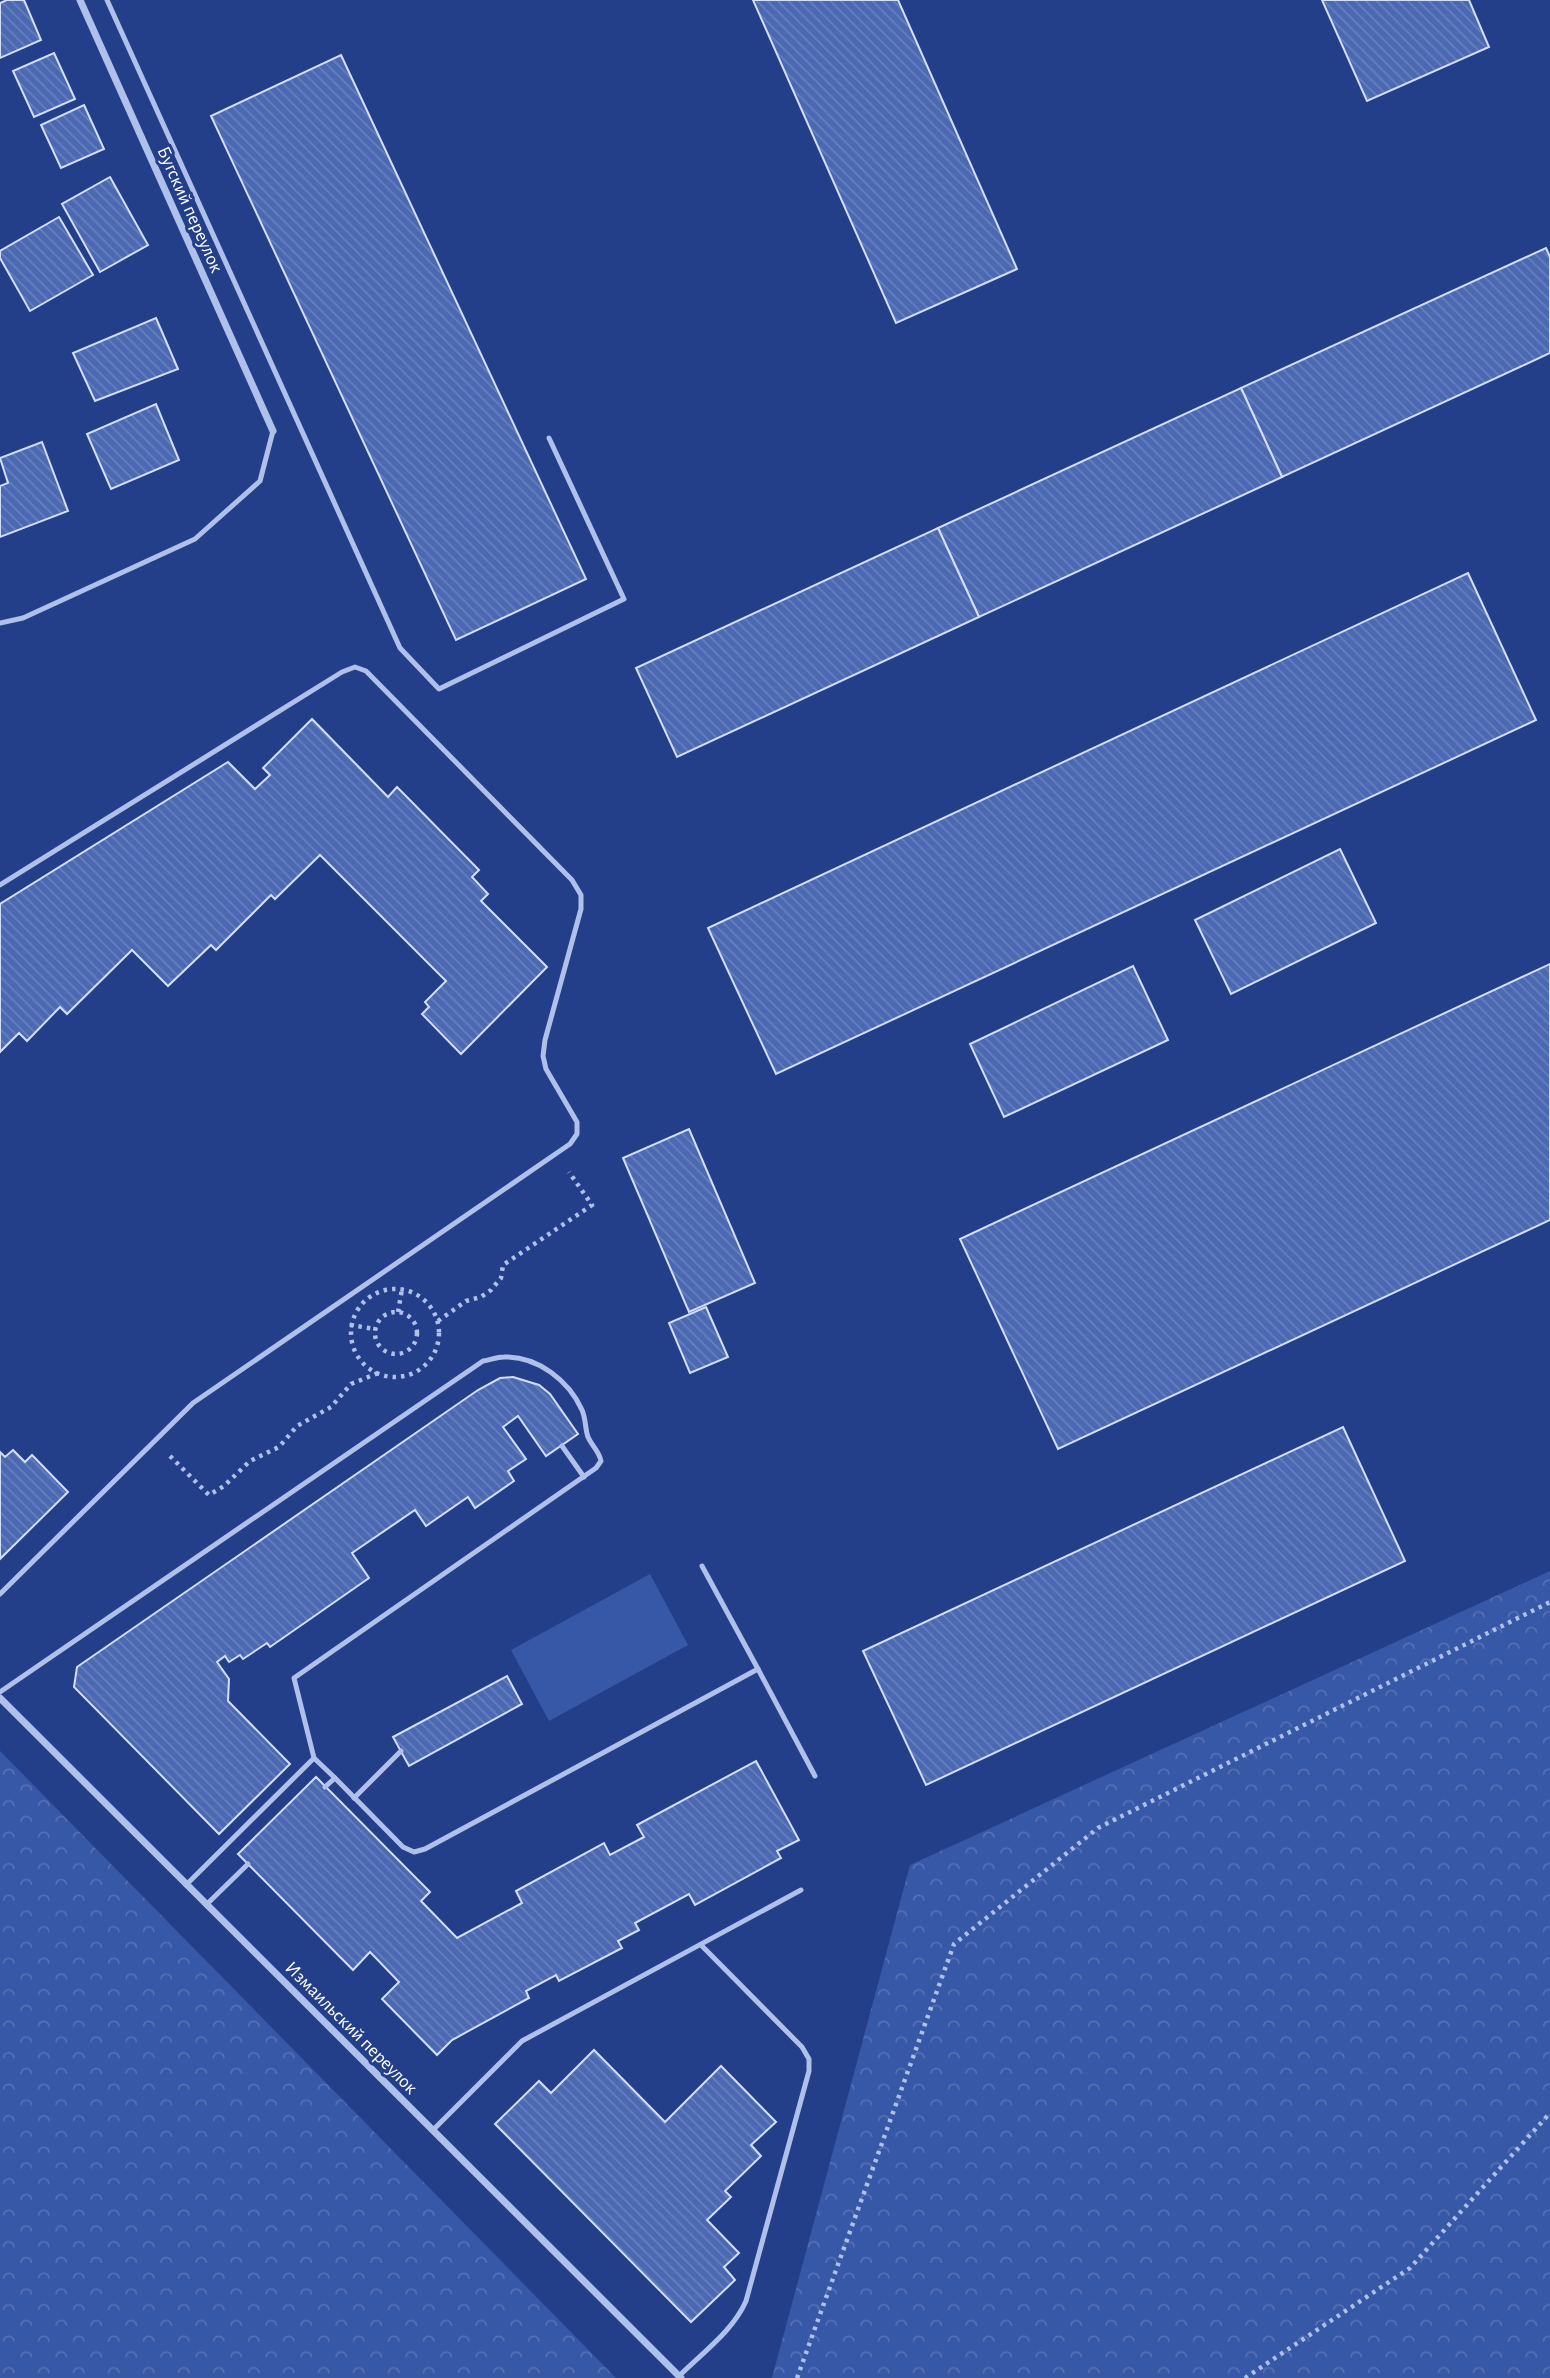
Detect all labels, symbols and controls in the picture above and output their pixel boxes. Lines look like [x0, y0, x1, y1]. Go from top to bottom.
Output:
street label: Бугский переулок [153, 144, 226, 276]
street label: Измаильский переулок [281, 1958, 421, 2098]

